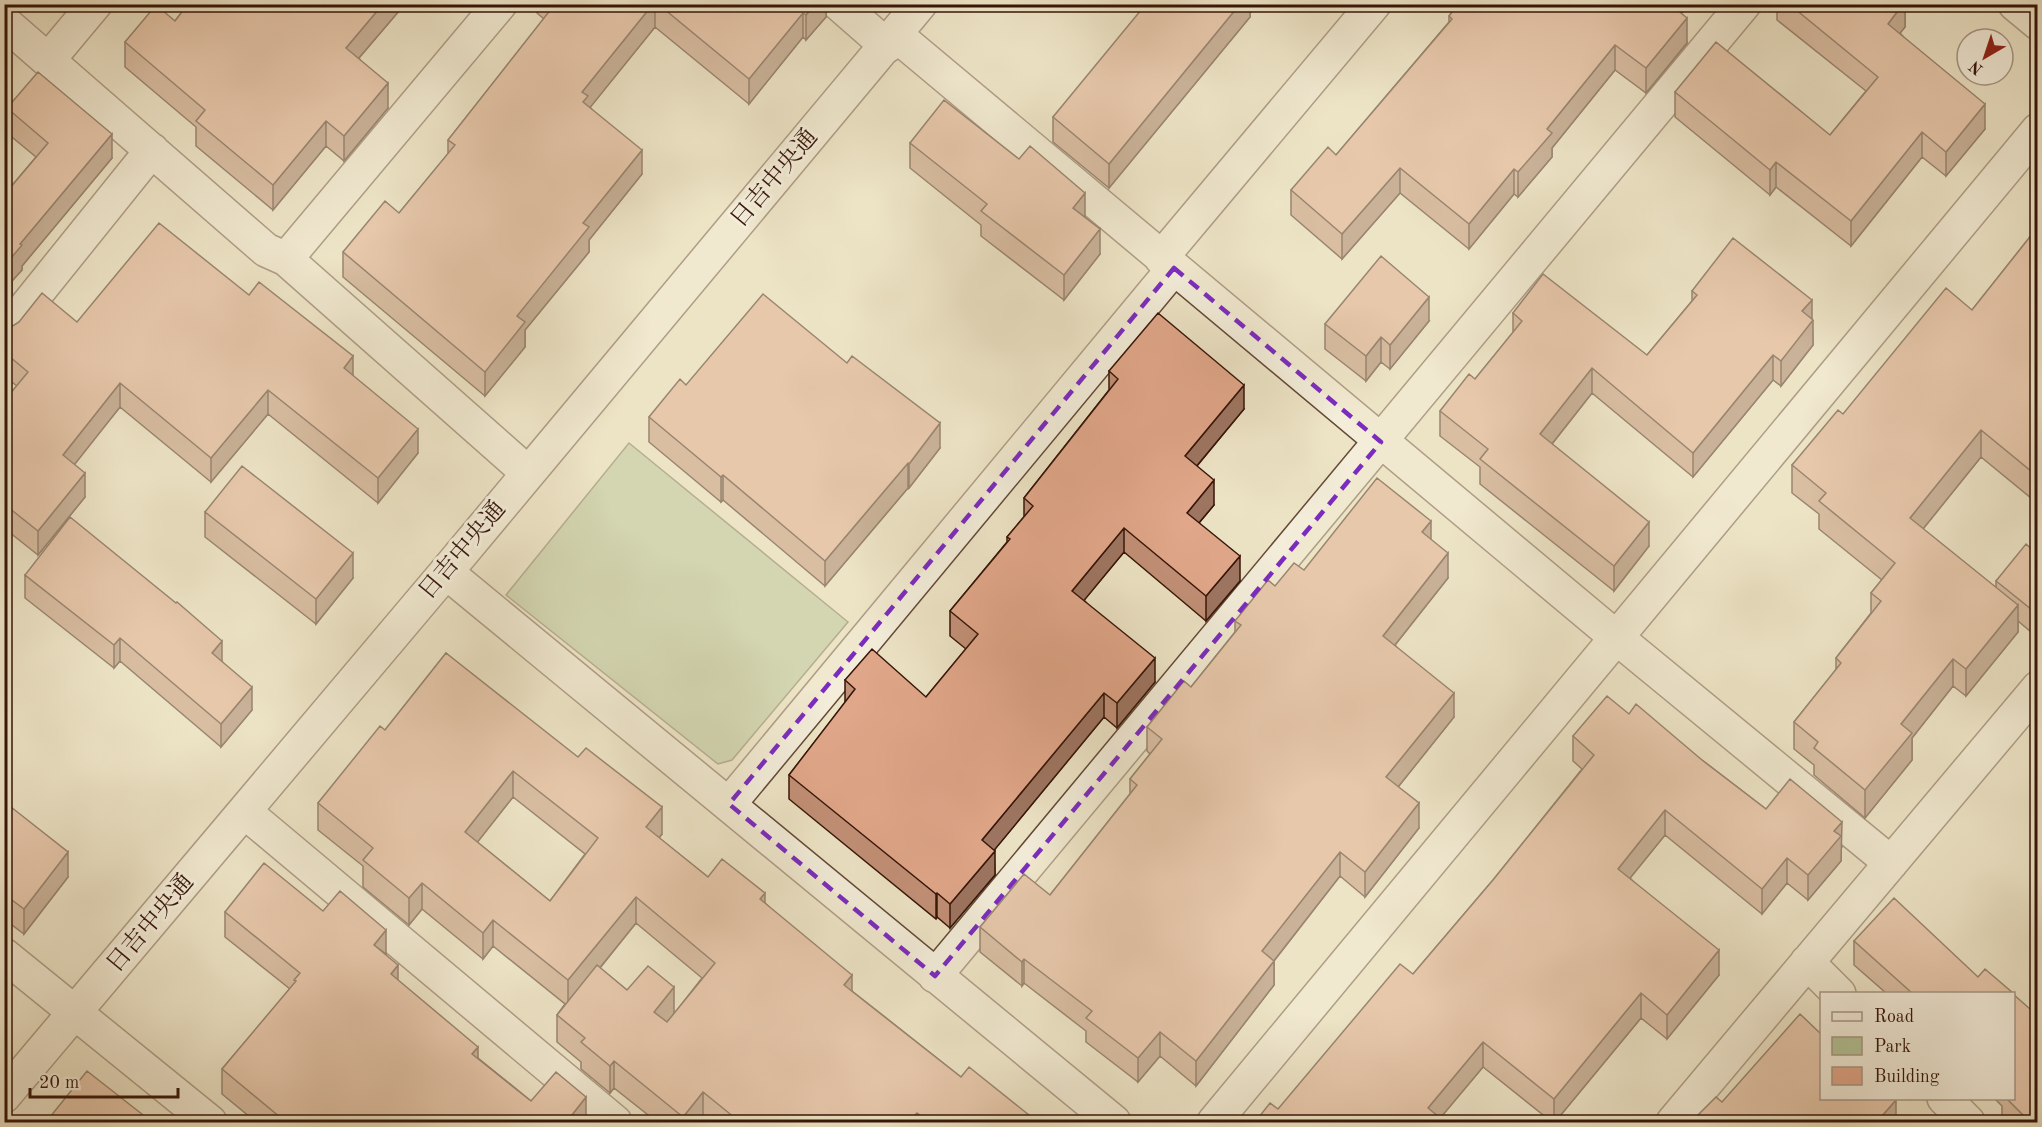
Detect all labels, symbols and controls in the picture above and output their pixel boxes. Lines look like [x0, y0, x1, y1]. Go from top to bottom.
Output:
north arrow [1955, 27, 2015, 87]
text: N [1966, 57, 1987, 77]
street label: 日吉中央通 [725, 123, 823, 233]
street label: 日吉中央通 [413, 495, 511, 605]
street label: 日吉中央通 [101, 868, 199, 978]
legend [1820, 992, 2015, 1100]
text: Road [1874, 1008, 1914, 1026]
text: Park [1874, 1038, 1911, 1056]
scale bar [30, 1061, 178, 1099]
text: Building [1874, 1068, 1940, 1086]
text: 20 m [39, 1074, 79, 1092]

